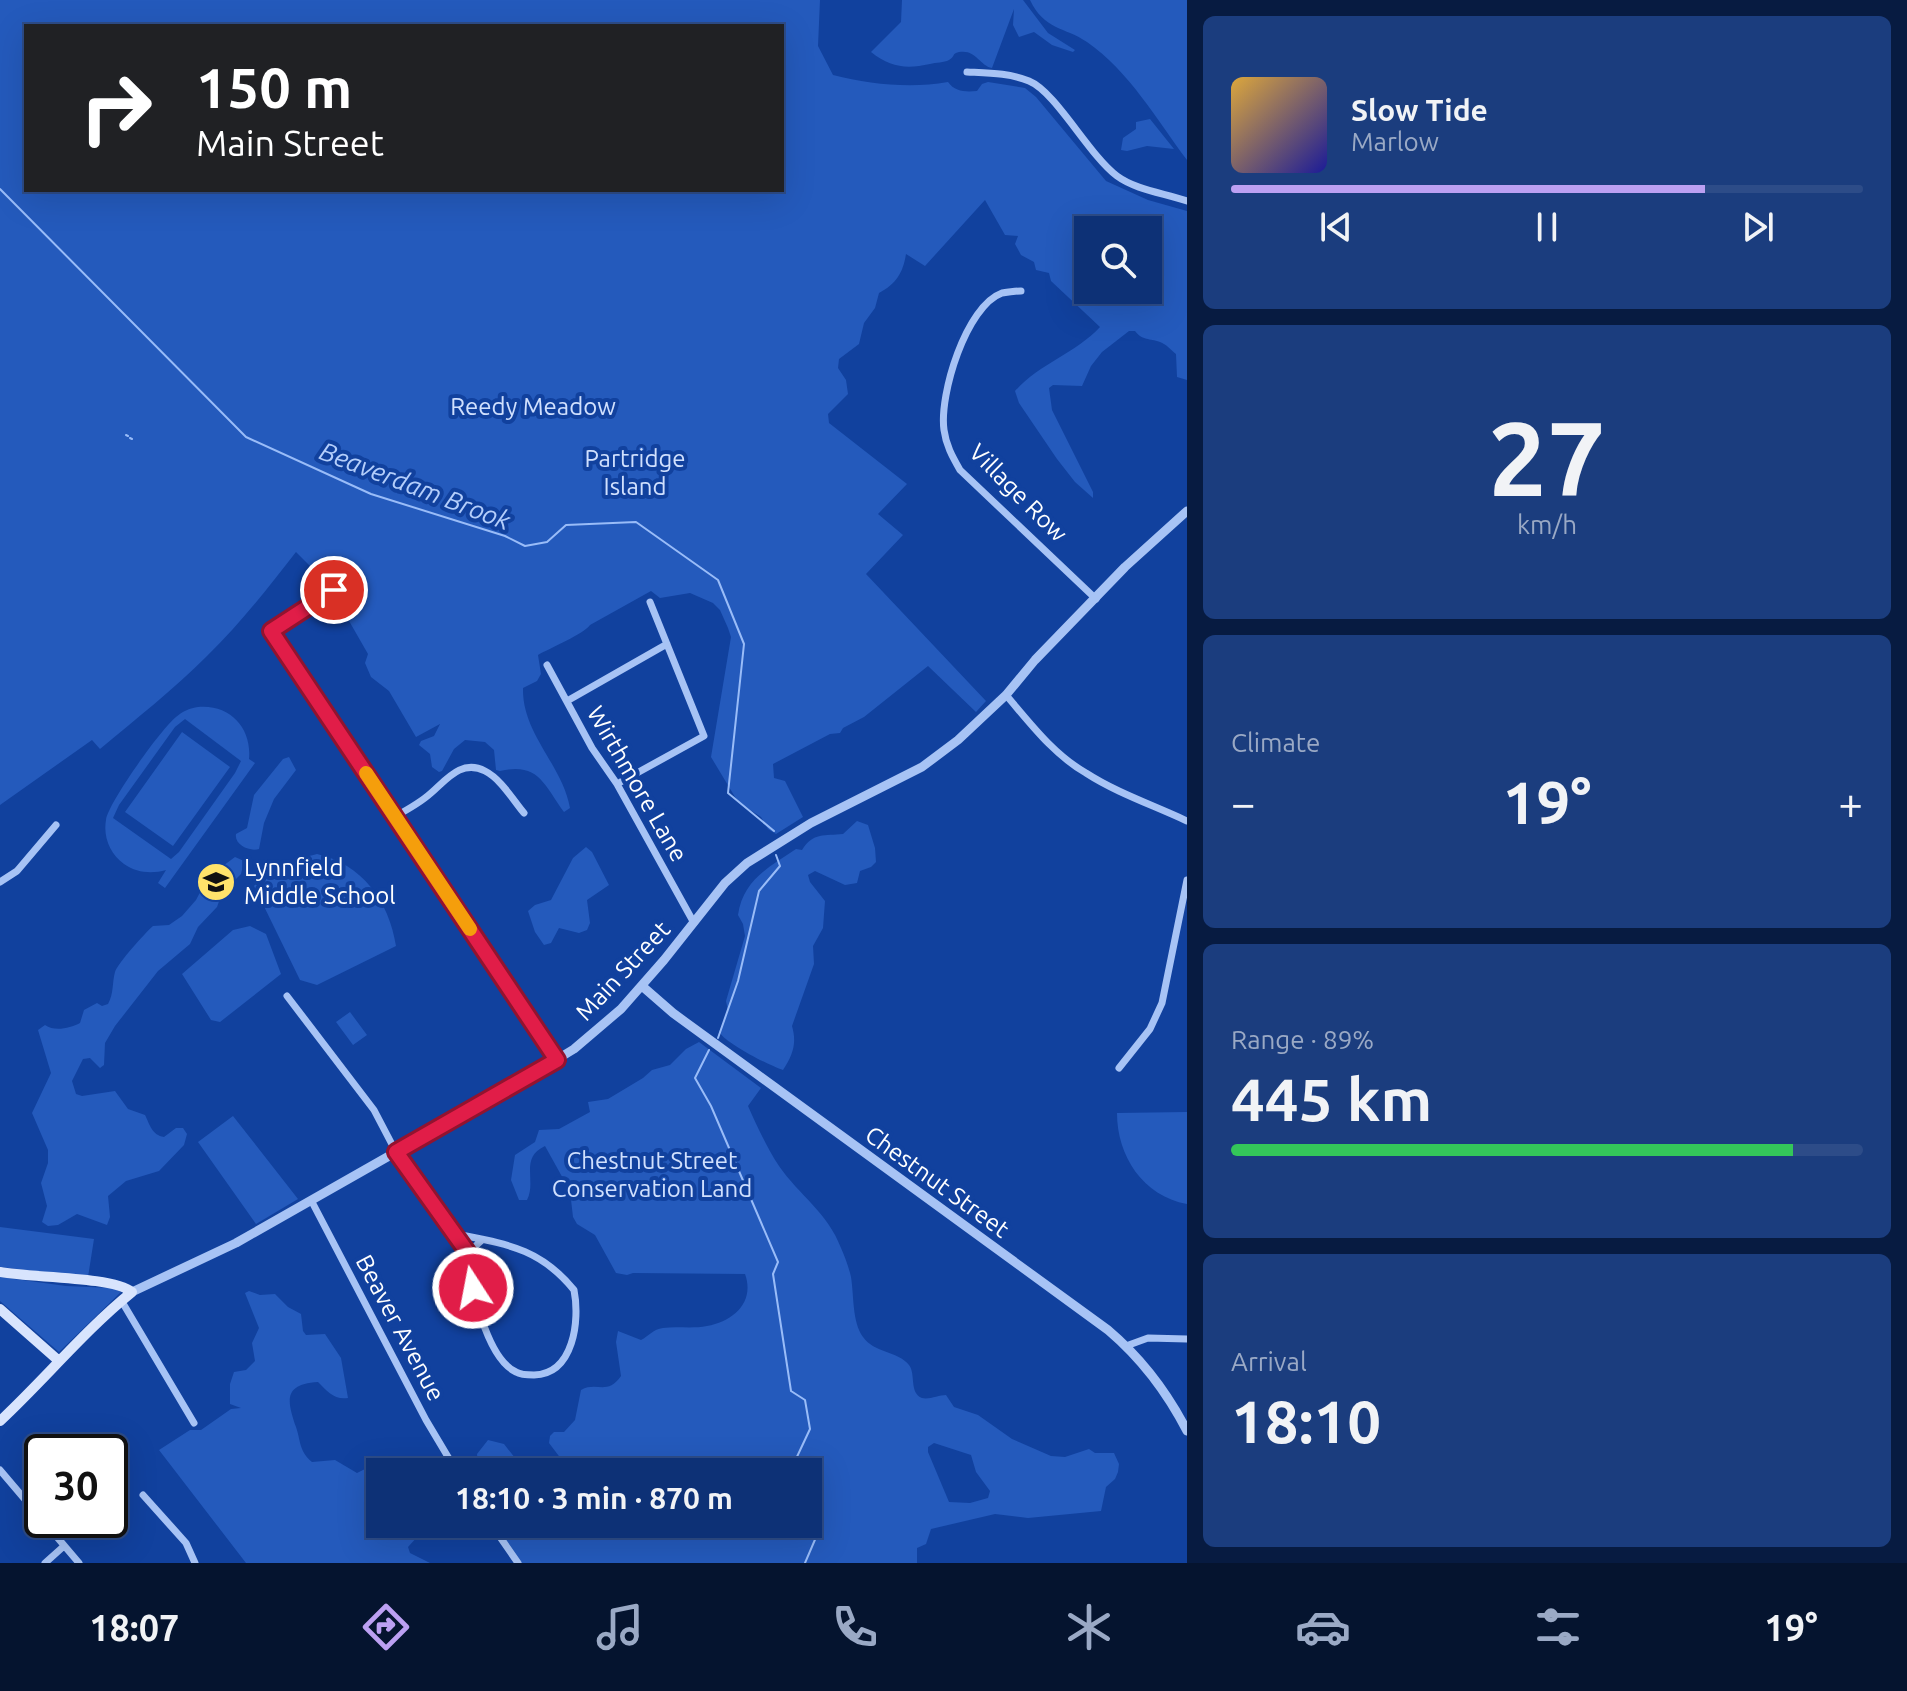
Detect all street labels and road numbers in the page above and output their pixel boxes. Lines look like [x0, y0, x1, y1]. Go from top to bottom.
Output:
street label: Village Row [964, 438, 1073, 547]
street label: Wirthmore Lane [582, 701, 693, 866]
street label: Main Street [570, 915, 676, 1026]
street label: Chestnut Street [860, 1120, 1015, 1243]
street label: Beaver Avenue [351, 1250, 450, 1405]

